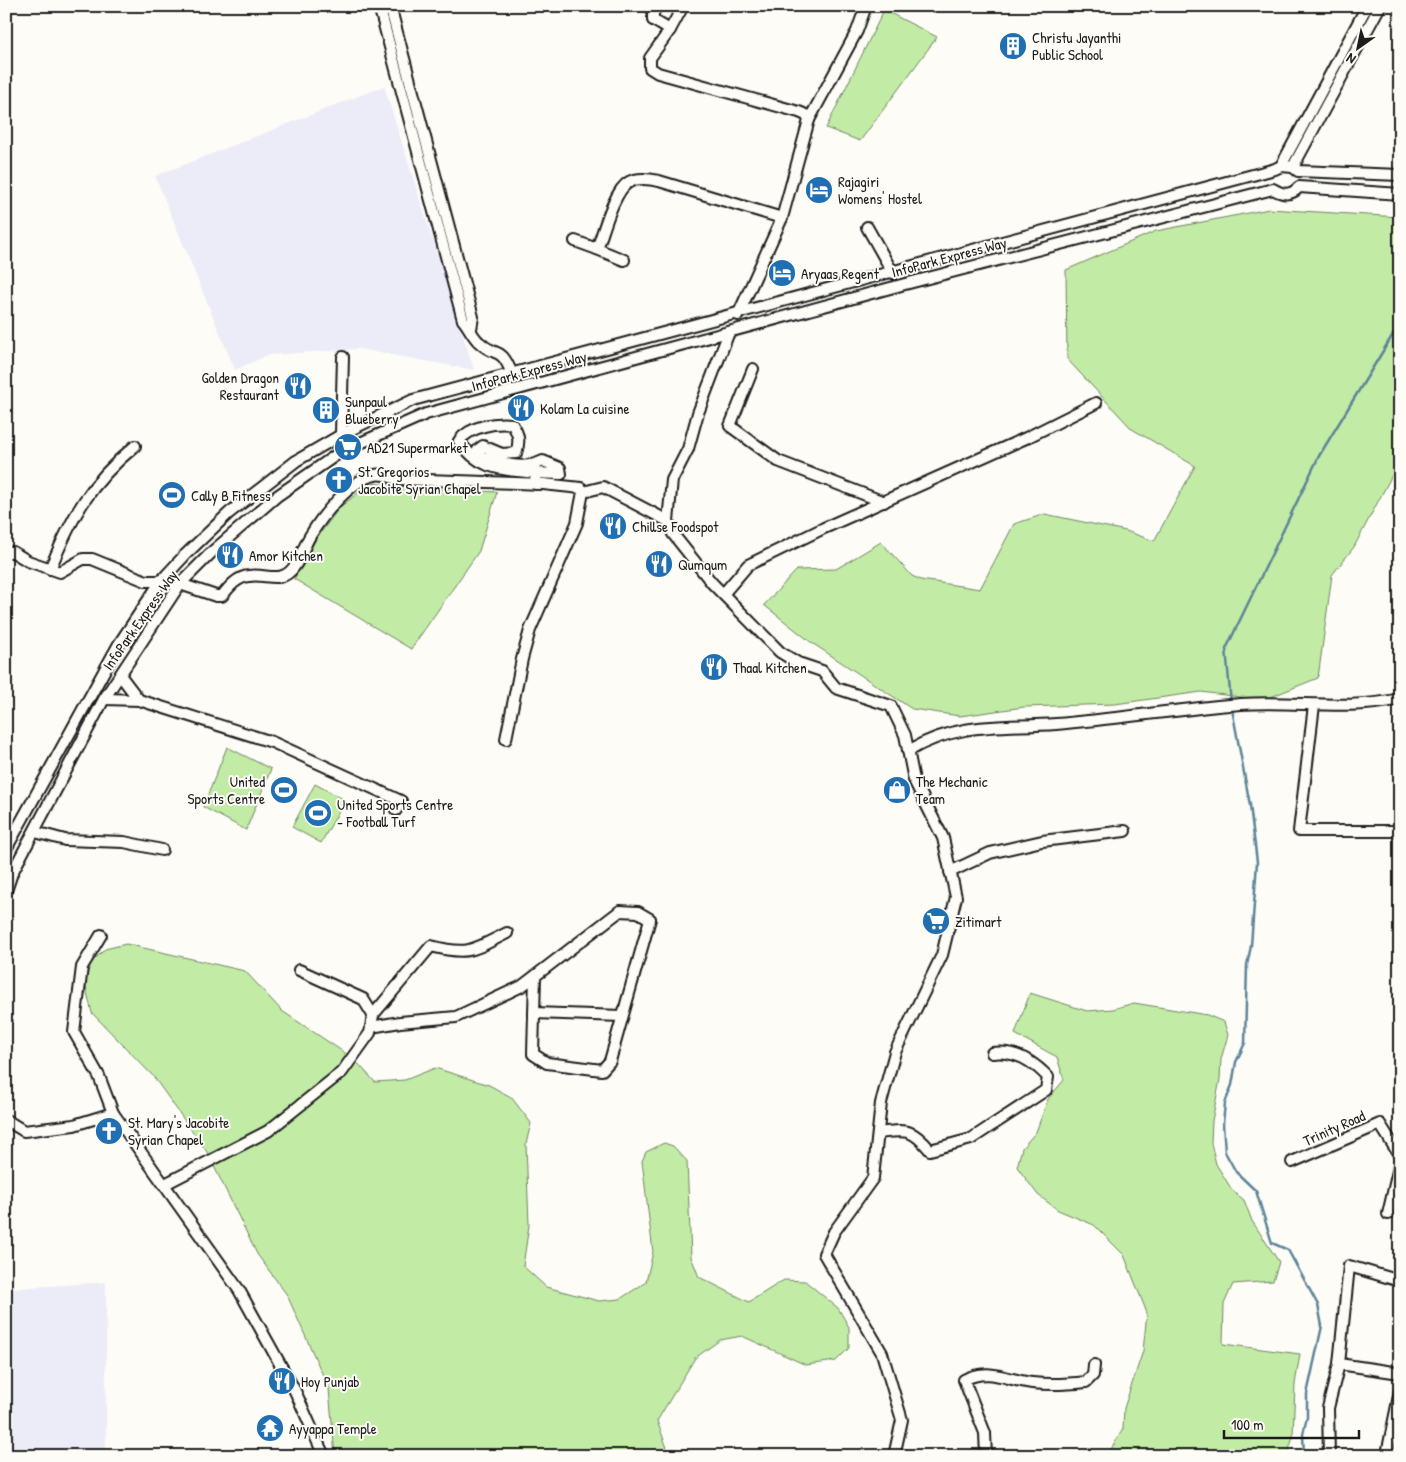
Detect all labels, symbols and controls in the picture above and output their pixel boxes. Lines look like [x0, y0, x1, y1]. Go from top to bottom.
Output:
north arrow [1334, 22, 1384, 72]
place label: Christu Jayanthi Public School [1032, 27, 1121, 65]
building icon: Christu Jayanthi Public School [998, 31, 1028, 61]
text: N [1342, 49, 1359, 69]
place label: Rajagiri Womens' Hostel [838, 171, 922, 209]
hotel icon: Rajagiri Womens' Hostel [804, 175, 834, 205]
street label: InfoPark Express Way [889, 232, 1009, 282]
hotel icon: Aryaas Regent [767, 258, 797, 288]
place label: Aryaas Regent [801, 263, 880, 284]
street label: InfoPark Express Way [469, 346, 589, 396]
place label: Golden Dragon Restaurant [201, 367, 280, 405]
restaurant icon: Golden Dragon Restaurant [283, 371, 313, 401]
place label: Sunpaul Blueberry [345, 391, 399, 429]
restaurant icon: Kolam La cuisine [506, 393, 536, 423]
building icon: Sunpaul Blueberry [311, 395, 341, 425]
place label: Kolam La cuisine [540, 398, 629, 419]
supermarket icon: AD21 Supermarket [333, 432, 363, 462]
place label: AD21 Supermarket [367, 437, 468, 458]
place label: St. Gregorios Jacobite Syrian Chapel [358, 461, 481, 499]
church icon: St. Gregorios Jacobite Syrian Chapel [324, 465, 354, 495]
sports icon: Cally B Fitness [157, 480, 187, 510]
place label: Cally B Fitness [191, 485, 271, 506]
restaurant icon: Chillse Foodspot [598, 511, 628, 541]
place label: Chillse Foodspot [632, 516, 719, 537]
restaurant icon: Amor Kitchen [215, 540, 245, 570]
place label: Amor Kitchen [249, 545, 323, 566]
restaurant icon: Qumqum [644, 549, 674, 579]
place label: Qumqum [678, 554, 727, 575]
street label: InfoPark Express Way [97, 566, 183, 674]
restaurant icon: Thaal Kitchen [699, 652, 729, 682]
place label: Thaal Kitchen [733, 657, 807, 678]
place label: United Sports Centre [188, 771, 265, 809]
place label: The Mechanic Team [916, 771, 988, 809]
sports icon: United Sports Centre [269, 775, 299, 805]
shop icon: The Mechanic Team [882, 775, 912, 805]
place label: United Sports Centre - Football Turf [337, 794, 453, 832]
sports icon: United Sports Centre - Football Turf [303, 798, 333, 828]
supermarket icon: Zitimart [921, 906, 951, 936]
place label: Zitimart [955, 911, 1002, 932]
street label: Trinity Road [1300, 1105, 1368, 1151]
place label: St. Mary's Jacobite Syrian Chapel [128, 1112, 229, 1150]
church icon: St. Mary's Jacobite Syrian Chapel [94, 1116, 124, 1146]
restaurant icon: Hoy Punjab [267, 1366, 297, 1396]
place label: Hoy Punjab [301, 1371, 359, 1392]
scale bar [1224, 1407, 1358, 1439]
temple icon: Ayyappa Temple [255, 1413, 285, 1443]
text: 100 m [1231, 1414, 1264, 1435]
place label: Ayyappa Temple [289, 1418, 377, 1439]

